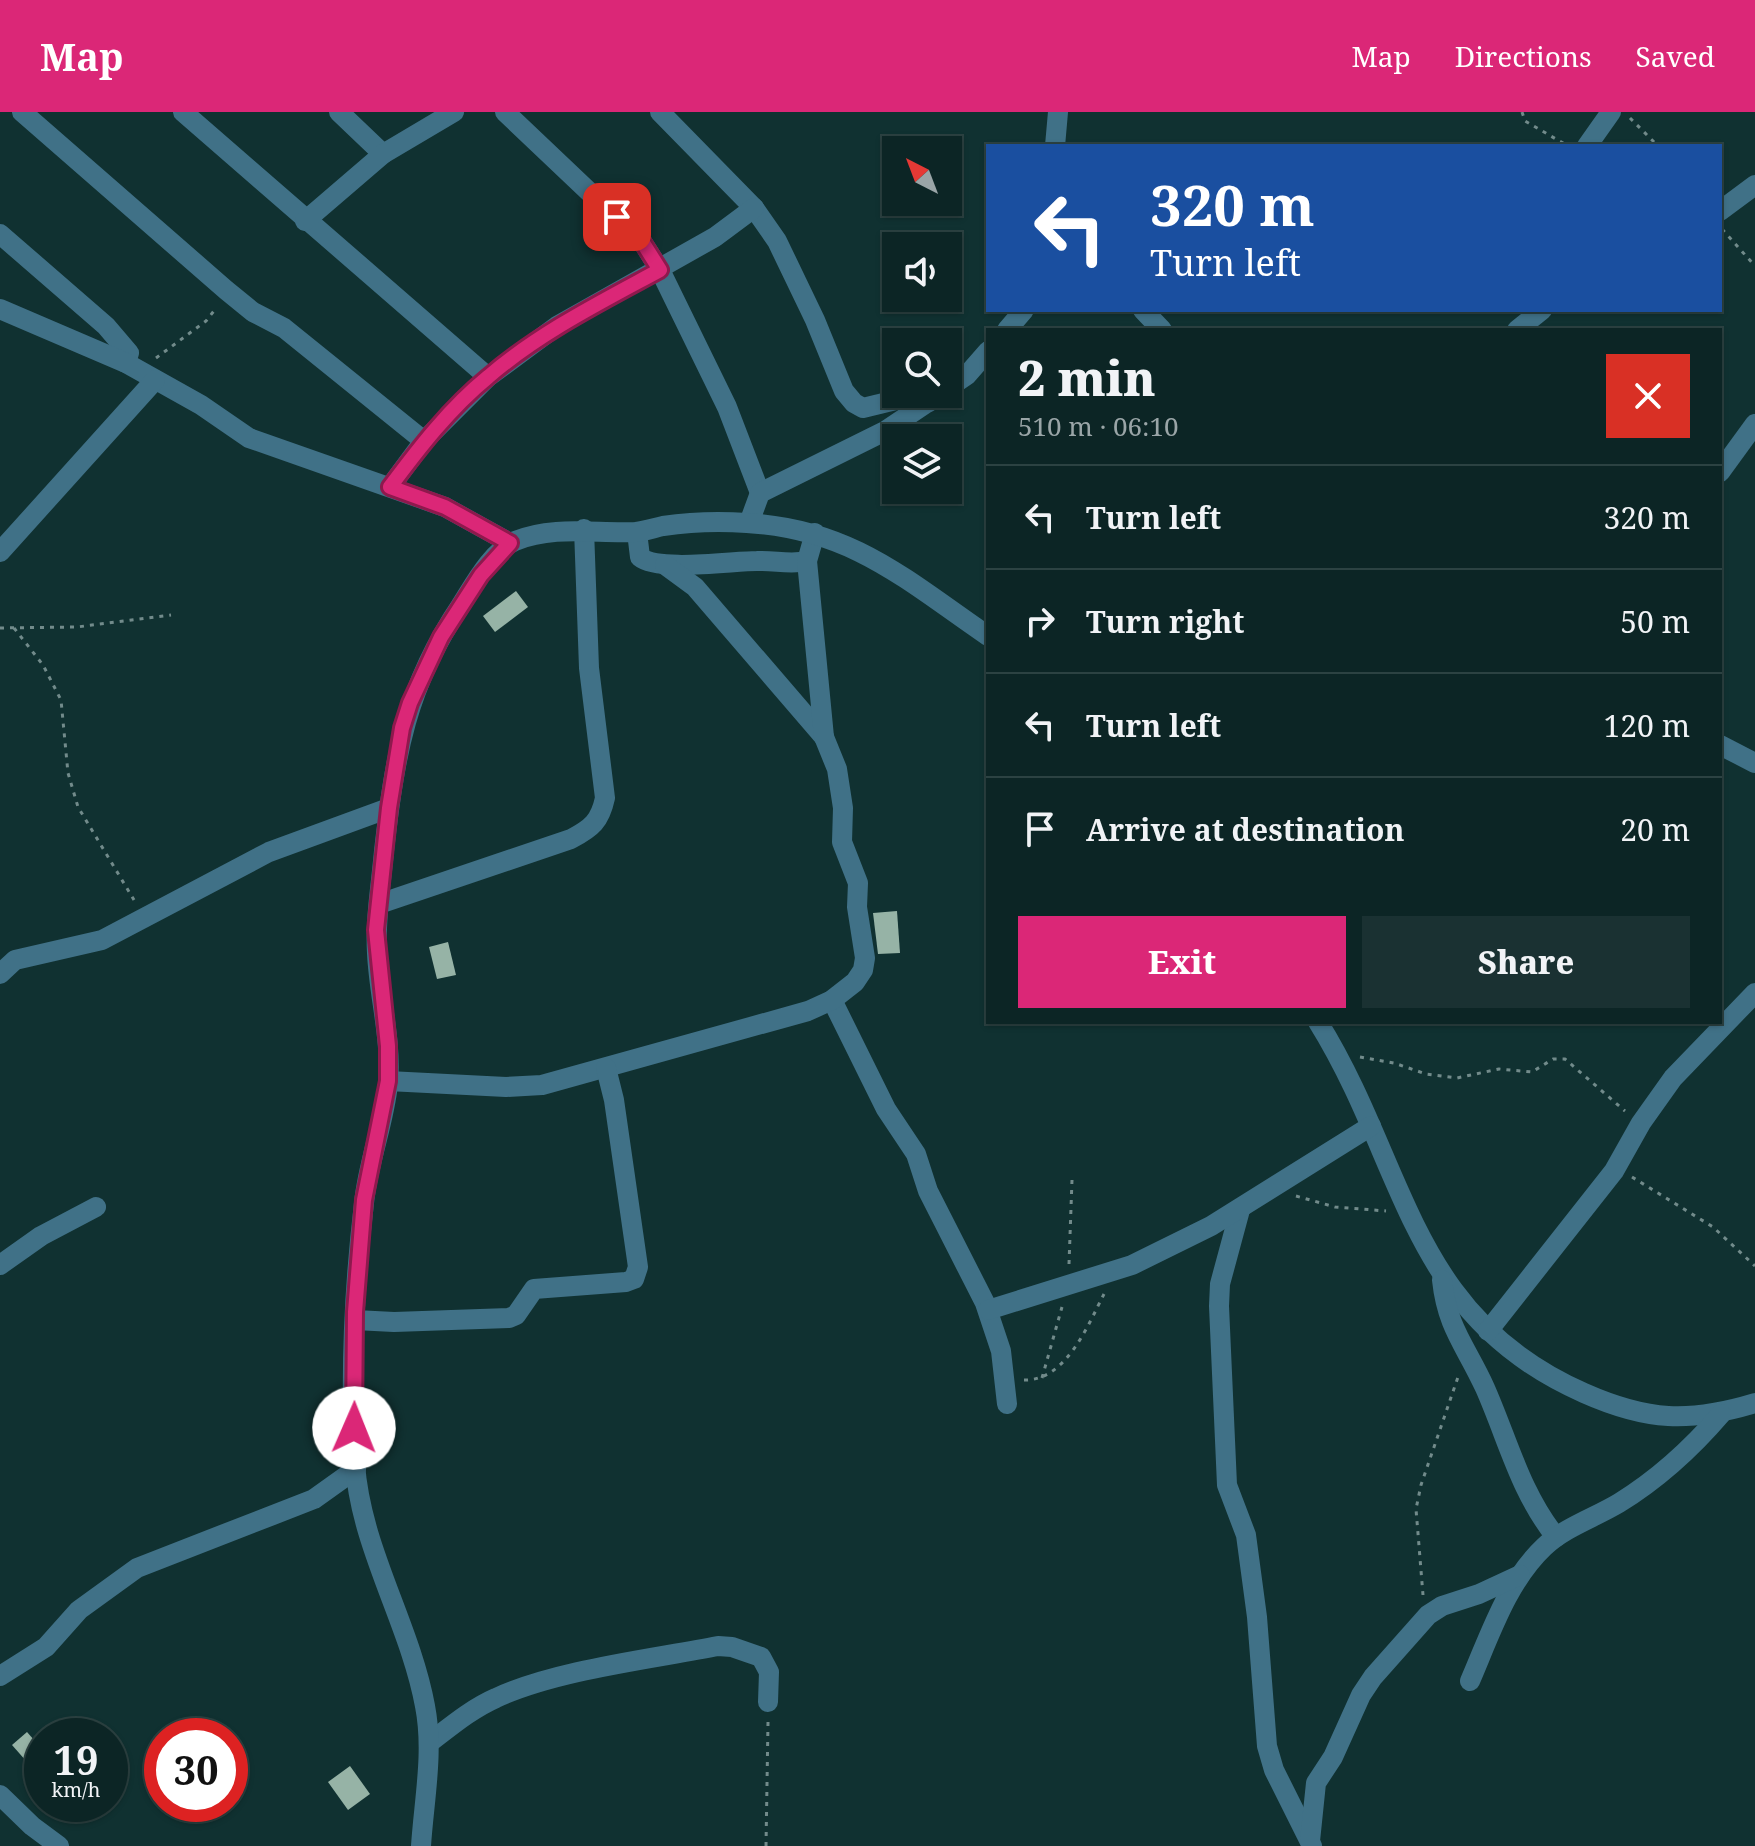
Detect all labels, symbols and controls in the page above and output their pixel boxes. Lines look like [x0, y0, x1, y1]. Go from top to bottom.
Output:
text: Map [40, 30, 124, 82]
text: Map [1351, 37, 1411, 75]
text: Directions [1455, 37, 1592, 75]
text: Saved [1636, 37, 1715, 75]
north arrow [882, 136, 962, 216]
map controls [882, 136, 962, 504]
text: 320 m [1150, 166, 1315, 242]
icon: left [1018, 176, 1122, 280]
pin [583, 183, 651, 251]
icon: arrive [595, 195, 639, 239]
button: sound [882, 232, 962, 312]
text: Turn left [1150, 238, 1301, 287]
button: search [882, 328, 962, 408]
text: 2 min [1018, 345, 1156, 410]
button: close [1606, 354, 1690, 438]
text: 510 m · 06:10 [1018, 408, 1179, 444]
button: layers [882, 424, 962, 504]
icon: left [1018, 495, 1062, 539]
text: Turn left [1086, 497, 1221, 538]
text: 320 m [1604, 497, 1690, 538]
icon: right [1018, 599, 1062, 643]
text: Turn right [1086, 601, 1244, 642]
text: 50 m [1620, 601, 1690, 642]
icon: left [1018, 703, 1062, 747]
text: Turn left [1086, 705, 1221, 746]
text: 120 m [1604, 705, 1690, 746]
icon: arrive [1018, 807, 1062, 851]
text: Arrive at destination [1086, 809, 1405, 850]
text: 20 m [1620, 809, 1690, 850]
button: Exit [1018, 916, 1346, 1008]
button: Share [1362, 916, 1690, 1008]
position arrow [312, 1386, 396, 1470]
speed limit sign: 30 [144, 1718, 248, 1822]
text: 19 [53, 1732, 99, 1787]
text: km/h [51, 1776, 101, 1803]

